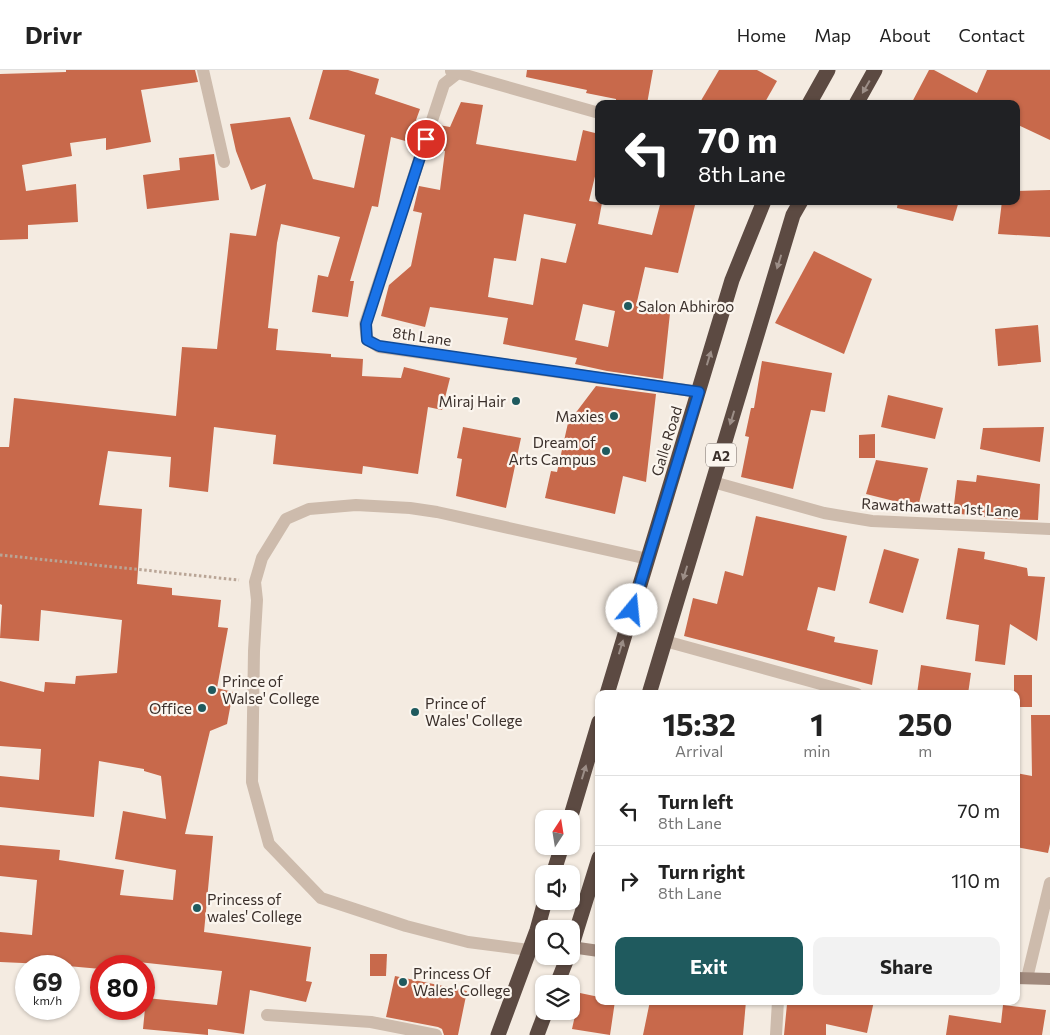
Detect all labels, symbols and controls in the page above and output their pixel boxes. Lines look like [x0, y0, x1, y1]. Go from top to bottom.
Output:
text: Drivr [25, 20, 82, 49]
text: Home [737, 24, 786, 46]
text: Map [814, 24, 851, 46]
text: About [879, 24, 931, 46]
text: Contact [959, 24, 1025, 46]
one-way arrow [861, 80, 870, 93]
text: 70 m [698, 117, 778, 160]
pin [405, 118, 447, 160]
icon: left [615, 120, 680, 185]
icon: arrive [412, 125, 440, 153]
text: 8th Lane [698, 160, 786, 187]
one-way arrow [774, 255, 782, 270]
place label: Salon Abhiroo [638, 297, 734, 315]
marker: Salon Abhiroo [622, 300, 634, 312]
street label: 8th Lane [391, 323, 453, 349]
one-way arrow [706, 350, 714, 365]
place label: Miraj Hair [438, 392, 506, 410]
marker: Miraj Hair [510, 395, 522, 407]
street label: Galle Road [647, 404, 685, 478]
place label: Maxies [555, 407, 604, 425]
marker: Maxies [608, 410, 620, 422]
one-way arrow [728, 410, 736, 425]
place label: Dream of Arts Campus [509, 433, 596, 468]
road number: A2 [706, 444, 736, 466]
marker: Dream of Arts Campus [600, 445, 612, 457]
street label: Rawathawatta 1st Lane [861, 494, 1019, 520]
one-way arrow [681, 566, 689, 581]
position arrow [605, 583, 657, 635]
one-way arrow [618, 639, 626, 654]
place label: Prince of Walse' College [222, 672, 320, 707]
marker: Prince of Walse' College [206, 684, 218, 696]
place label: Prince of Wales' College [425, 694, 523, 729]
place label: Office [149, 699, 192, 717]
marker: Office [196, 702, 208, 714]
text: 15:32 [662, 705, 736, 742]
text: 1 [810, 705, 824, 742]
text: 250 [898, 705, 953, 742]
marker: Prince of Wales' College [409, 706, 421, 718]
text: Arrival [675, 741, 723, 760]
text: min [803, 741, 831, 760]
text: m [918, 741, 932, 760]
one-way arrow [580, 764, 588, 779]
text: Turn left [658, 790, 733, 813]
icon: left [615, 797, 643, 825]
text: 70 m [957, 799, 1000, 822]
north arrow [535, 810, 580, 855]
map controls [535, 810, 580, 1020]
text: 8th Lane [658, 813, 722, 832]
text: Turn right [658, 860, 745, 883]
button: sound [535, 865, 580, 910]
icon: right [615, 867, 643, 895]
text: 110 m [951, 869, 1000, 892]
text: 8th Lane [658, 883, 722, 902]
place label: Princess of wales' College [207, 890, 302, 925]
marker: Princess of wales' College [191, 902, 203, 914]
button: search [535, 920, 580, 965]
button: Exit [615, 937, 803, 995]
button: Share [813, 937, 1000, 995]
speed limit sign: 80 [90, 955, 155, 1020]
place label: Princess Of Wales' College [413, 964, 511, 999]
text: 69 [32, 966, 63, 996]
button: layers [535, 975, 580, 1020]
marker: Princess Of Wales' College [397, 976, 409, 988]
text: km/h [33, 993, 62, 1007]

